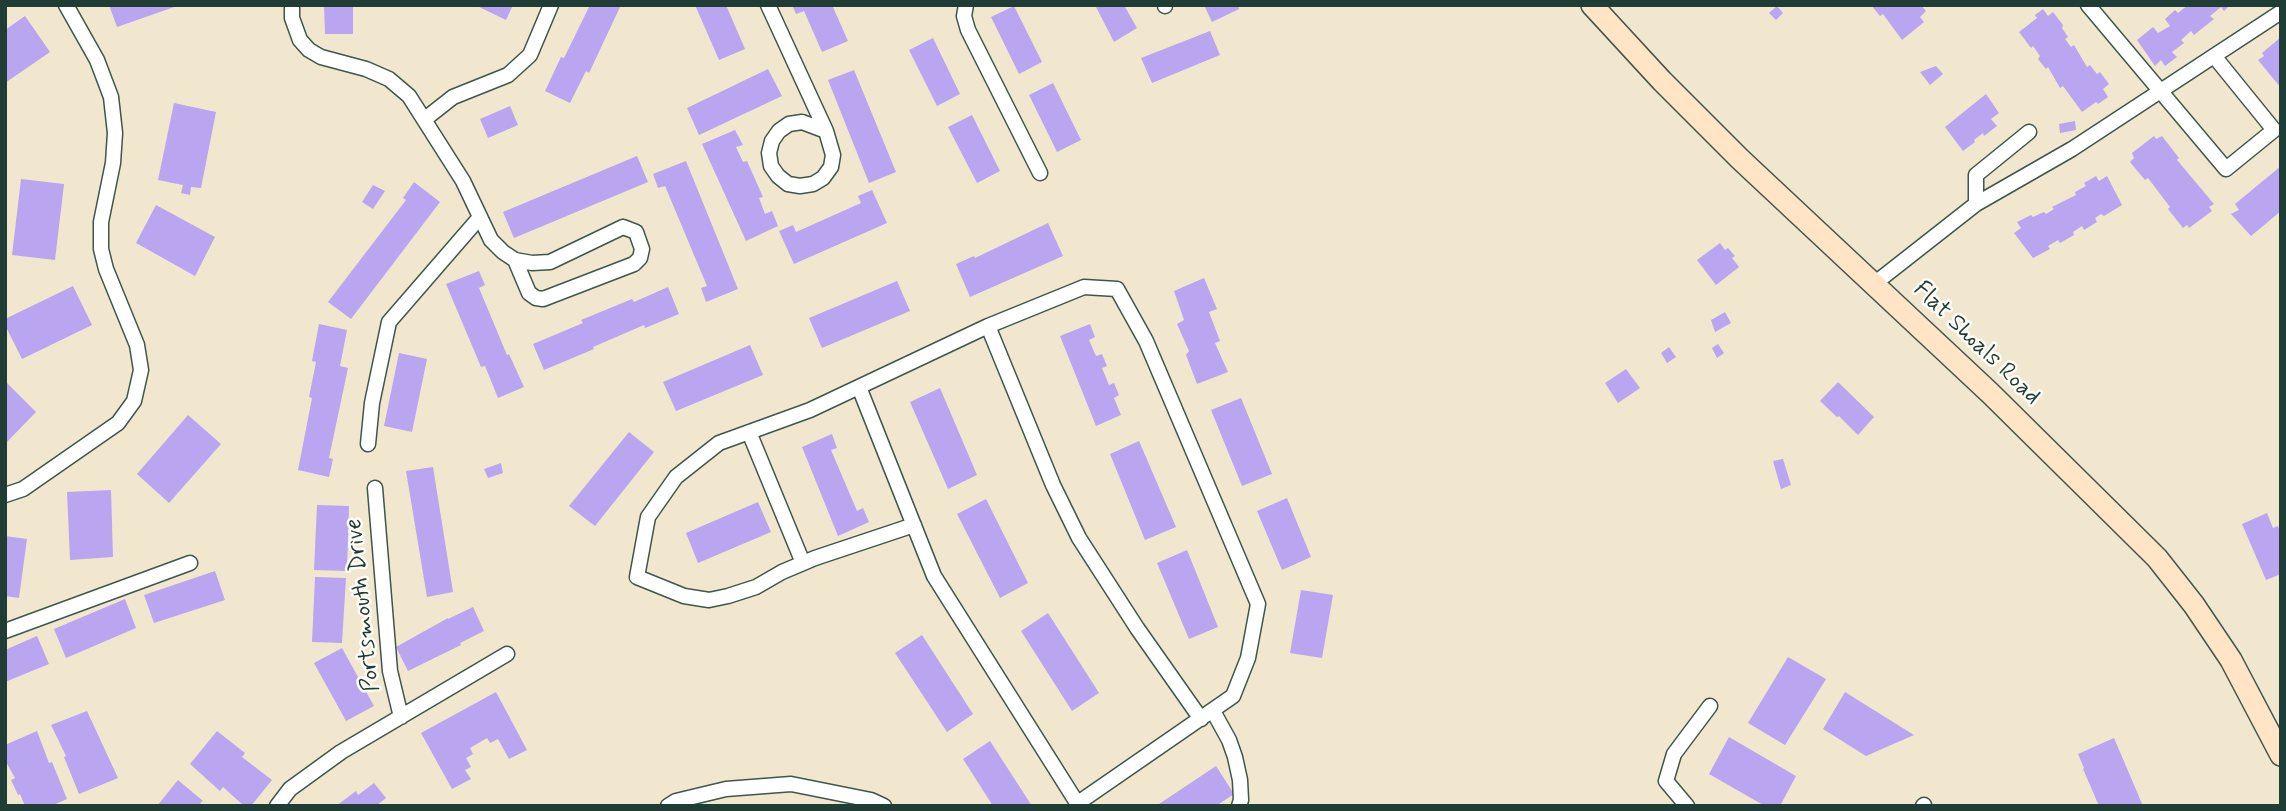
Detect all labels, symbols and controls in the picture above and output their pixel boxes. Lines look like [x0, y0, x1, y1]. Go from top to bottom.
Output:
street label: Flat Shoals Road [1906, 276, 2046, 412]
street label: Portsmouth Drive [341, 517, 387, 693]

